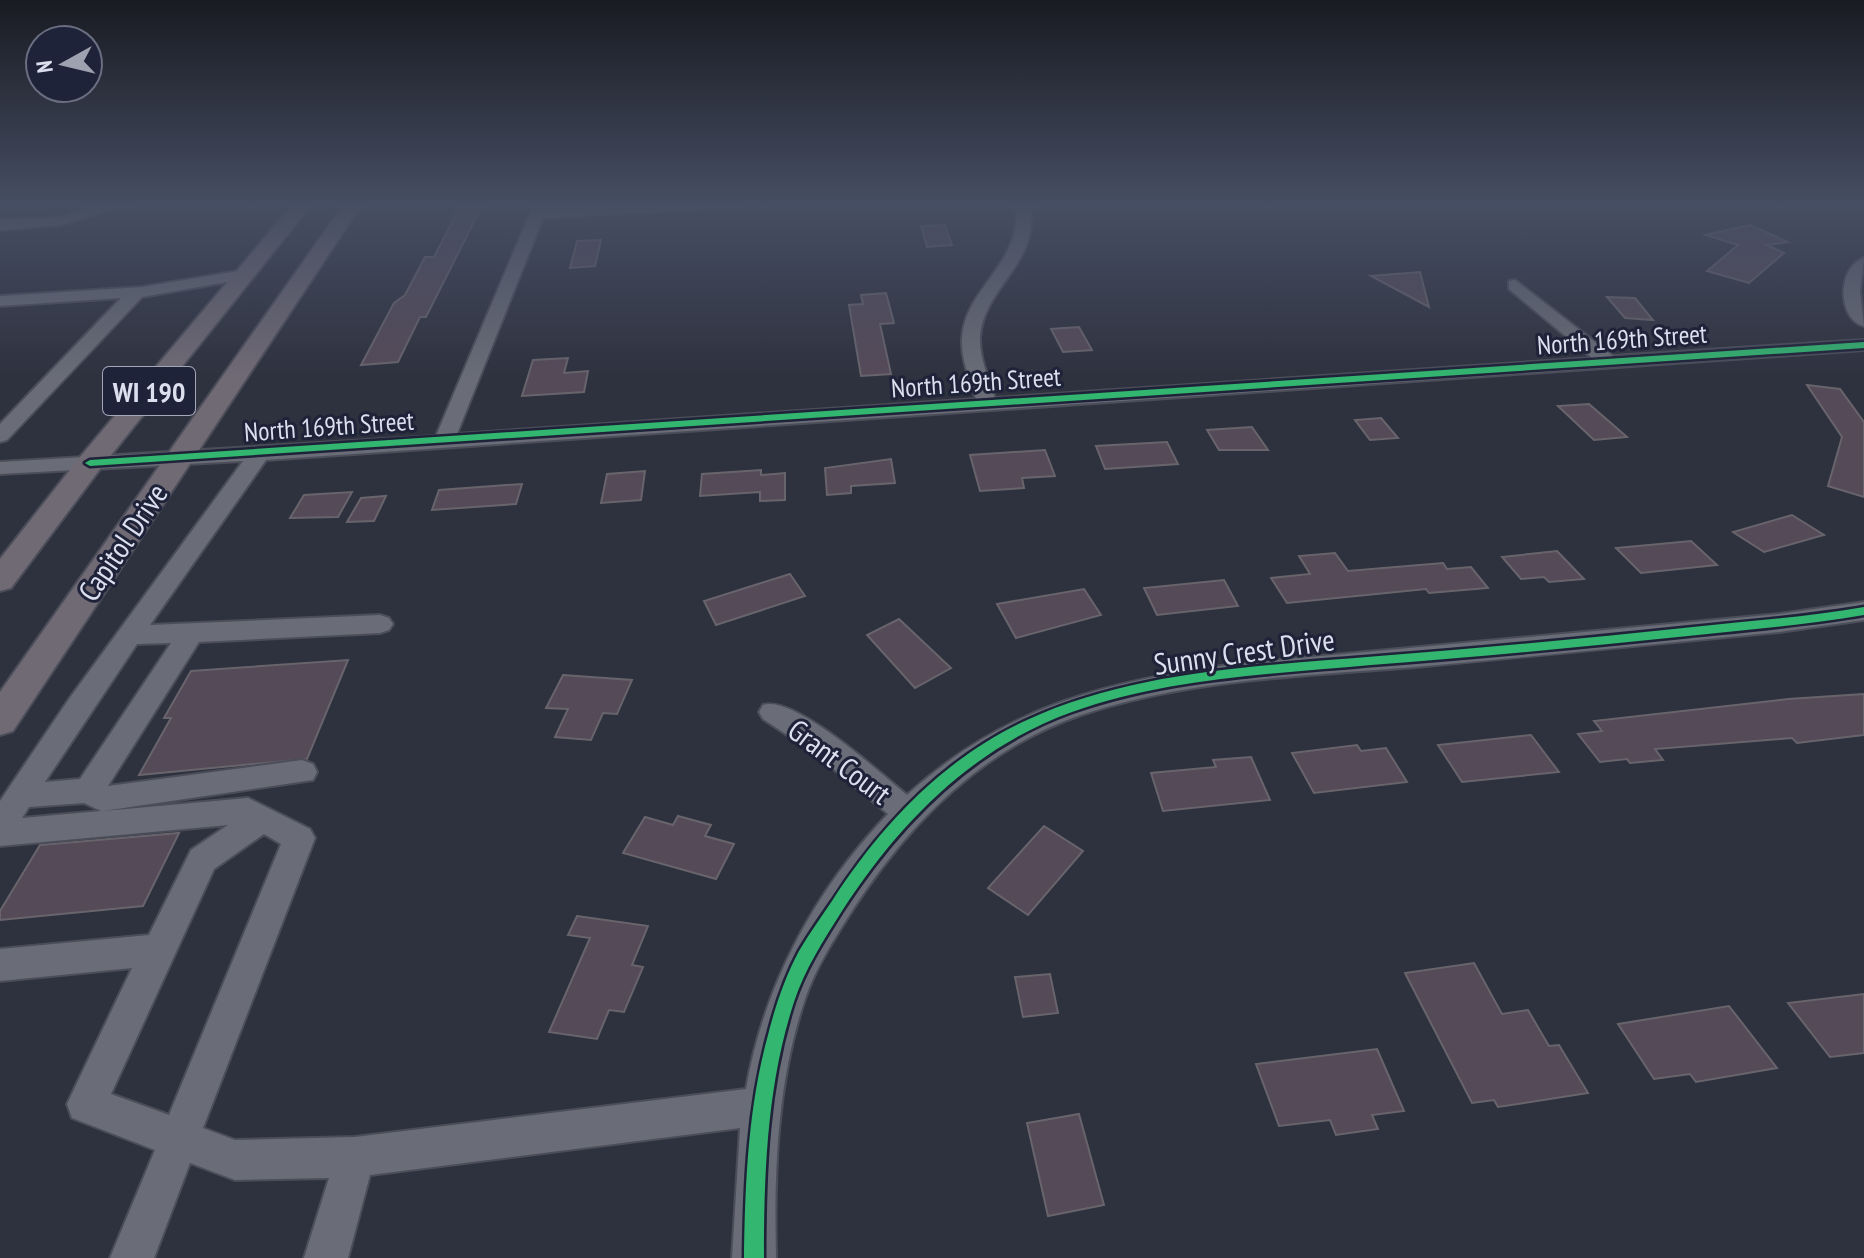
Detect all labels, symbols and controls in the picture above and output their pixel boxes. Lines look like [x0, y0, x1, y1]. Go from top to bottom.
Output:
north arrow [24, 24, 104, 104]
text: N [30, 59, 59, 75]
street label: North 169th Street [1536, 317, 1708, 361]
street label: North 169th Street [890, 360, 1062, 404]
road number: WI 190 [103, 367, 195, 415]
street label: North 169th Street [243, 404, 415, 448]
street label: Capitol Drive [68, 476, 176, 608]
street label: Sunny Crest Drive [1151, 619, 1337, 683]
street label: Grant Court [781, 710, 900, 813]

